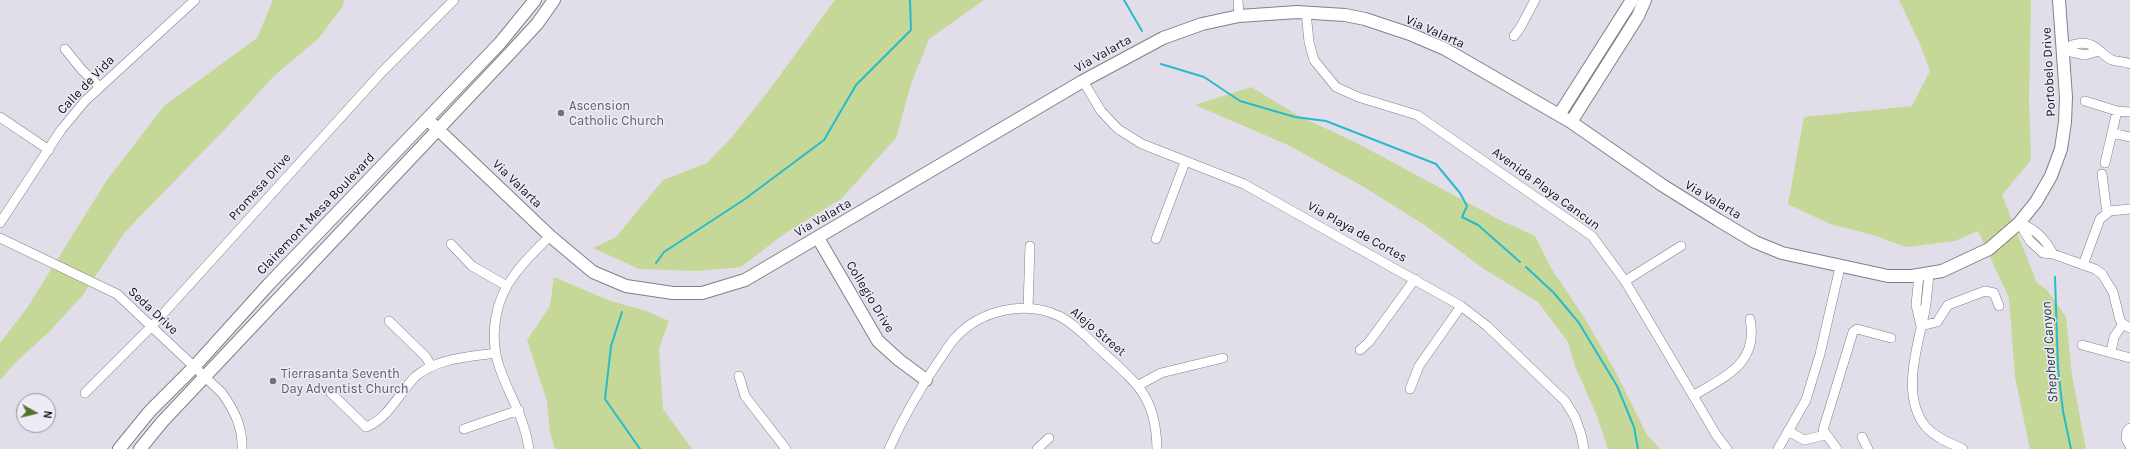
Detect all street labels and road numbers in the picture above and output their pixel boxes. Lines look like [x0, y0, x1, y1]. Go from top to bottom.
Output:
street label: Via Valarta [1403, 12, 1467, 52]
street label: Portobelo Drive [2039, 27, 2059, 117]
street label: Via Valarta [1072, 32, 1134, 76]
street label: Calle de Vida [54, 52, 118, 118]
street label: Avenida Playa Cancun [1489, 145, 1603, 233]
street label: Promesa Drive [226, 150, 294, 224]
street label: Clairemont Mesa Boulevard [254, 150, 378, 278]
street label: Via Valarta [489, 156, 545, 212]
street label: Via Valarta [1682, 177, 1744, 223]
street label: Via Valarta [792, 195, 854, 241]
street label: Via Playa de Cortes [1305, 198, 1409, 266]
street label: Collegio Drive [843, 258, 897, 336]
street label: Seda Drive [125, 284, 181, 338]
street label: Alejo Street [1067, 304, 1129, 360]

